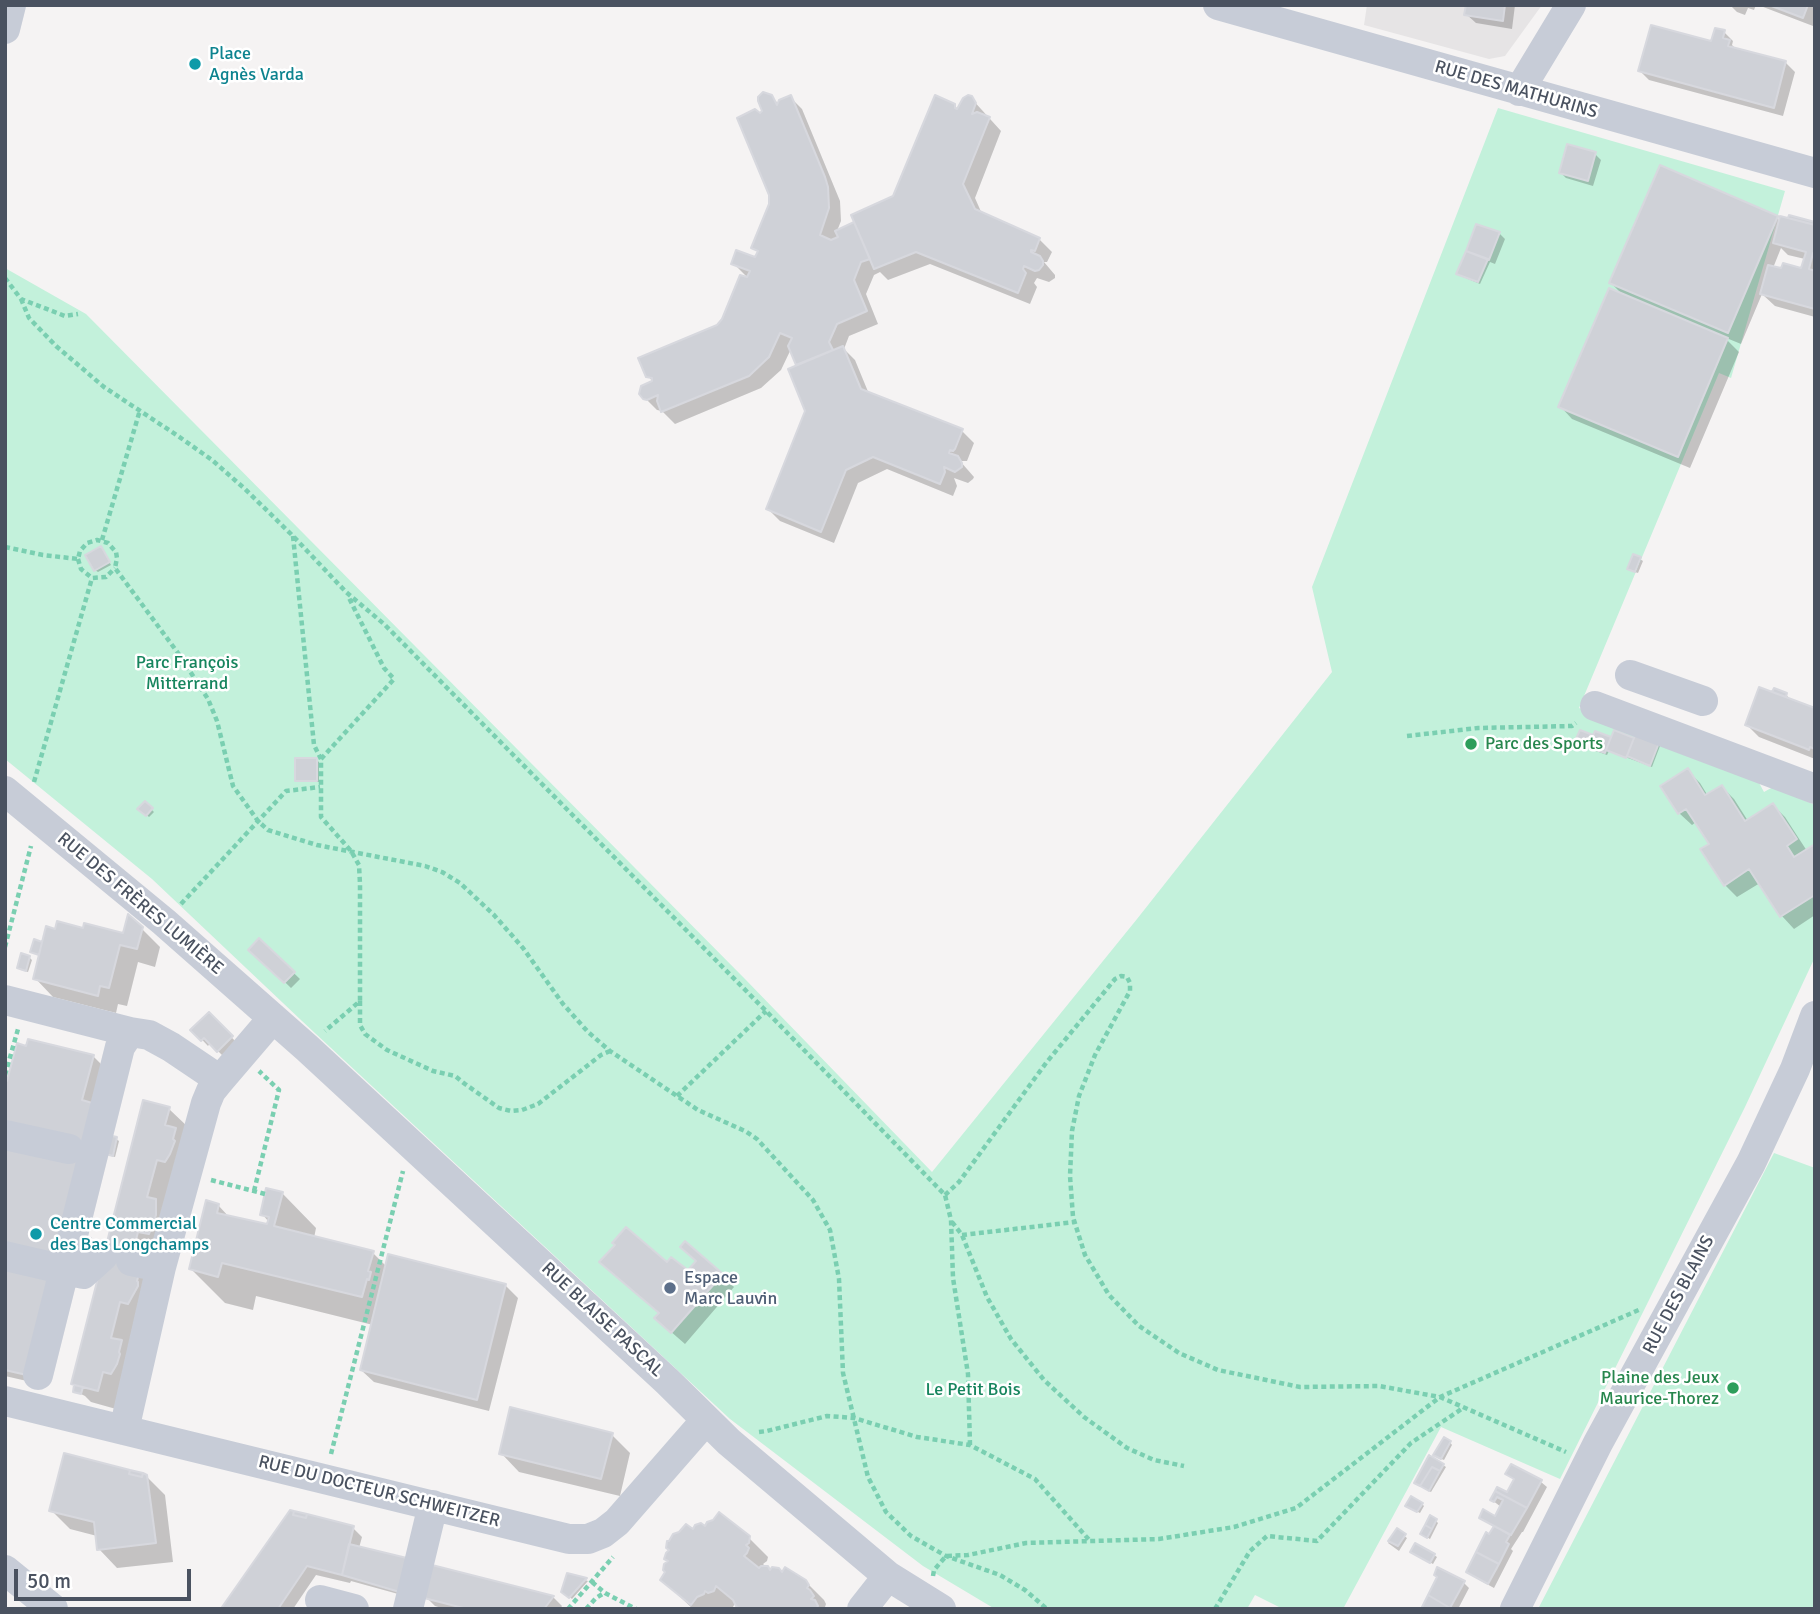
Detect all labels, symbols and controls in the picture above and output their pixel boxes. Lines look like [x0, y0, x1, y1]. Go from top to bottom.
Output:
place label: Place Agnès Varda [209, 43, 304, 86]
marker: Place Agnès Varda [187, 56, 203, 72]
street label: RUE DES MATHURINS [1432, 56, 1600, 124]
park label: Parc François Mitterrand [136, 652, 238, 694]
place label: Parc des Sports [1485, 733, 1603, 755]
marker: Parc des Sports [1463, 736, 1479, 752]
street label: RUE DES FRÈRES LUMIÈRE [53, 828, 227, 980]
place label: Centre Commercial des Bas Longchamps [50, 1213, 209, 1256]
marker: Centre Commercial des Bas Longchamps [28, 1226, 44, 1242]
street label: RUE DES BLAINS [1639, 1232, 1719, 1358]
street label: RUE BLAISE PASCAL [537, 1258, 667, 1382]
place label: Espace Marc Lauvin [684, 1267, 777, 1310]
marker: Espace Marc Lauvin [662, 1280, 678, 1296]
place label: Plaine des Jeux Maurice-Thorez [1600, 1367, 1719, 1410]
park label: Le Petit Bois [925, 1379, 1021, 1401]
marker: Plaine des Jeux Maurice-Thorez [1725, 1380, 1741, 1396]
street label: RUE DU DOCTEUR SCHWEITZER [256, 1451, 502, 1533]
scale bar [18, 1554, 194, 1598]
text: 50 m [27, 1568, 71, 1594]

